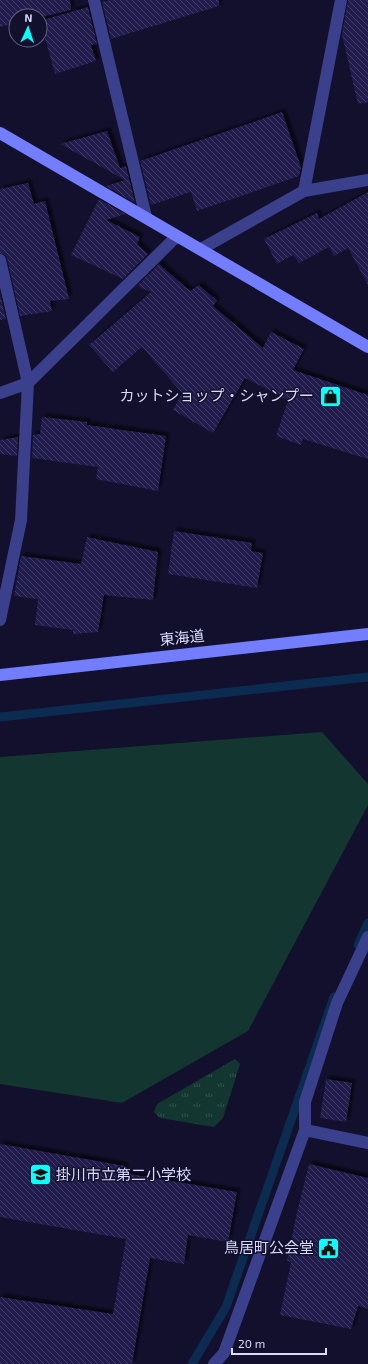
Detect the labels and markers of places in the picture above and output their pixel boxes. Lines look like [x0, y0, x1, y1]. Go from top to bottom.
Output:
shop icon: カットショップ・シャンプー [317, 383, 343, 409]
place label: カットショップ・シャンプー [119, 386, 314, 404]
school or university icon: 掛川市立第二小学校 [28, 1162, 54, 1188]
place label: 掛川市立第二小学校 [56, 1165, 191, 1183]
public building icon: 鳥居町公会堂 [316, 1235, 342, 1261]
place label: 鳥居町公会堂 [224, 1238, 314, 1256]

